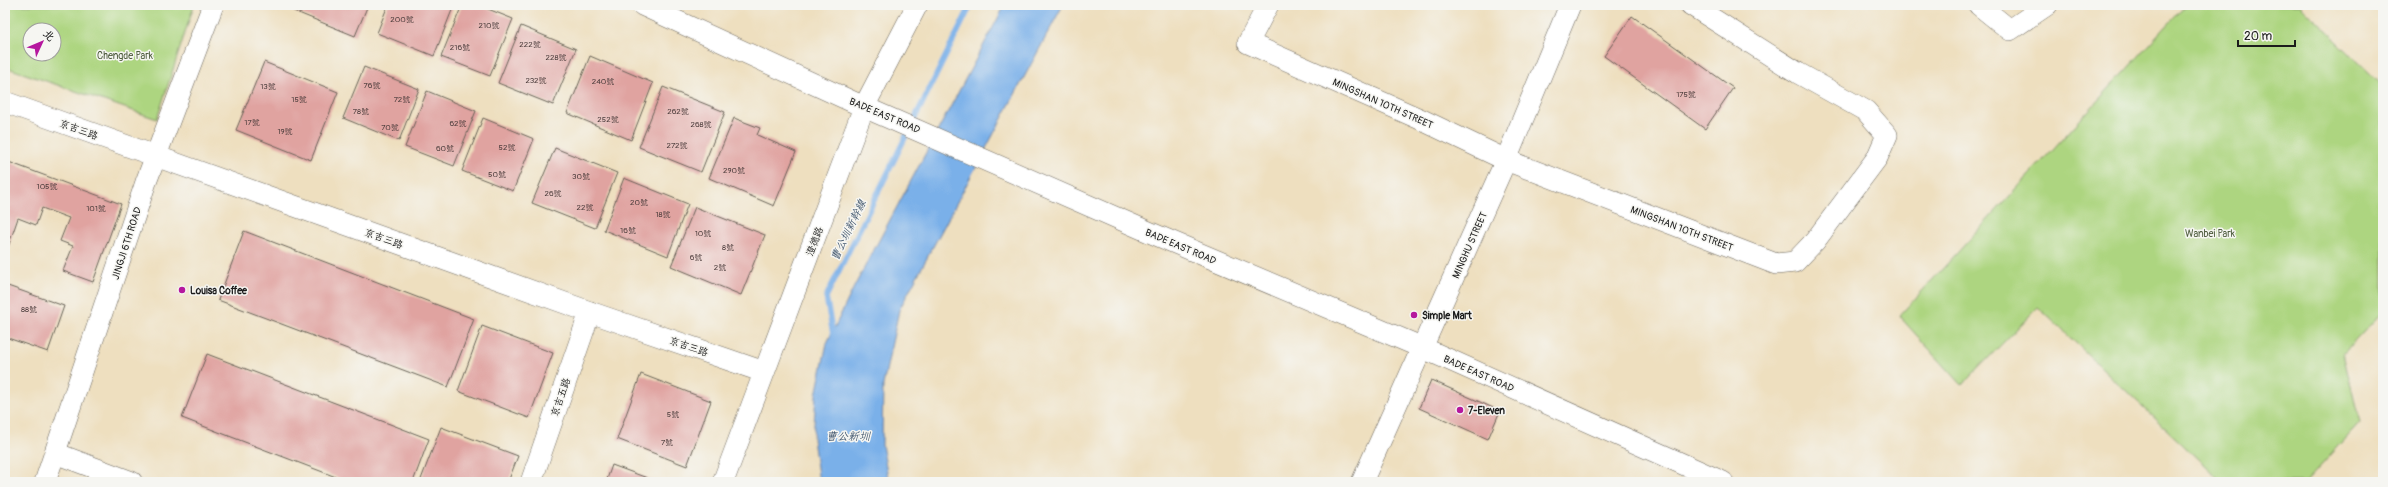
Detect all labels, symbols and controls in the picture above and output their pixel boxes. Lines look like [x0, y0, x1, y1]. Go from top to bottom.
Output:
house number: 200號 [390, 15, 414, 24]
house number: 210號 [478, 21, 500, 30]
north arrow [22, 22, 62, 62]
scale bar [2238, 22, 2295, 48]
text: 北 [40, 27, 57, 44]
text: 20 m [2244, 29, 2273, 44]
house number: 222號 [519, 40, 541, 49]
house number: 216號 [450, 43, 470, 52]
park label: Chengde Park [97, 50, 154, 62]
house number: 228號 [546, 53, 566, 62]
house number: 232號 [525, 76, 547, 85]
street label: MINGSHAN 10TH STREET [1330, 76, 1435, 132]
house number: 240號 [592, 77, 614, 86]
house number: 76號 [364, 81, 380, 90]
house number: 13號 [260, 82, 276, 91]
house number: 175號 [1676, 90, 1696, 99]
house number: 15號 [291, 95, 307, 104]
house number: 72號 [394, 95, 410, 104]
street label: BADE EAST ROAD [847, 96, 922, 136]
house number: 78號 [353, 107, 369, 116]
house number: 262號 [667, 107, 689, 116]
house number: 252號 [597, 115, 619, 124]
street label: 京吉三路 [58, 117, 100, 142]
house number: 17號 [244, 118, 260, 127]
house number: 62號 [449, 119, 467, 128]
house number: 268號 [690, 120, 712, 129]
house number: 70號 [381, 123, 399, 132]
house number: 19號 [277, 127, 293, 136]
house number: 272號 [666, 141, 688, 150]
house number: 52號 [499, 143, 515, 152]
house number: 60號 [436, 144, 454, 153]
house number: 290號 [723, 166, 745, 175]
house number: 50號 [488, 170, 506, 179]
house number: 30號 [572, 172, 590, 181]
house number: 105號 [37, 182, 57, 191]
house number: 26號 [544, 189, 562, 198]
water label: 曹公圳新幹線 [828, 197, 869, 263]
house number: 20號 [630, 198, 648, 207]
house number: 22號 [577, 203, 593, 212]
house number: 101號 [86, 204, 106, 213]
street label: MINGSHAN 10TH STREET [1629, 204, 1735, 254]
street label: JINGJI 6TH ROAD [110, 206, 144, 281]
house number: 18號 [655, 210, 671, 219]
street label: MINGHU STREET [1450, 210, 1490, 280]
street label: 澄德路 [804, 225, 826, 258]
street label: 京吉三路 [363, 226, 405, 251]
house number: 16號 [620, 226, 636, 235]
street label: BADE EAST ROAD [1143, 227, 1218, 267]
park label: Wanbei Park [2185, 228, 2236, 240]
house number: 10號 [695, 229, 711, 238]
house number: 8號 [722, 243, 734, 252]
house number: 6號 [690, 253, 702, 262]
house number: 2號 [714, 263, 726, 272]
marker: Louisa Coffee [177, 285, 187, 295]
place label: Louisa Coffee [190, 285, 248, 297]
house number: 88號 [21, 305, 37, 314]
marker: Simple Mart [1409, 310, 1419, 320]
place label: Simple Mart [1422, 310, 1473, 322]
street label: 京吉三路 [668, 335, 710, 359]
street label: BADE EAST ROAD [1441, 353, 1516, 395]
street label: 京吉五路 [549, 376, 573, 418]
marker: 7-Eleven [1455, 405, 1465, 415]
place label: 7-Eleven [1468, 405, 1505, 417]
house number: 5號 [667, 410, 679, 419]
water label: 曹公新圳 [826, 430, 871, 443]
house number: 7號 [661, 438, 673, 447]

